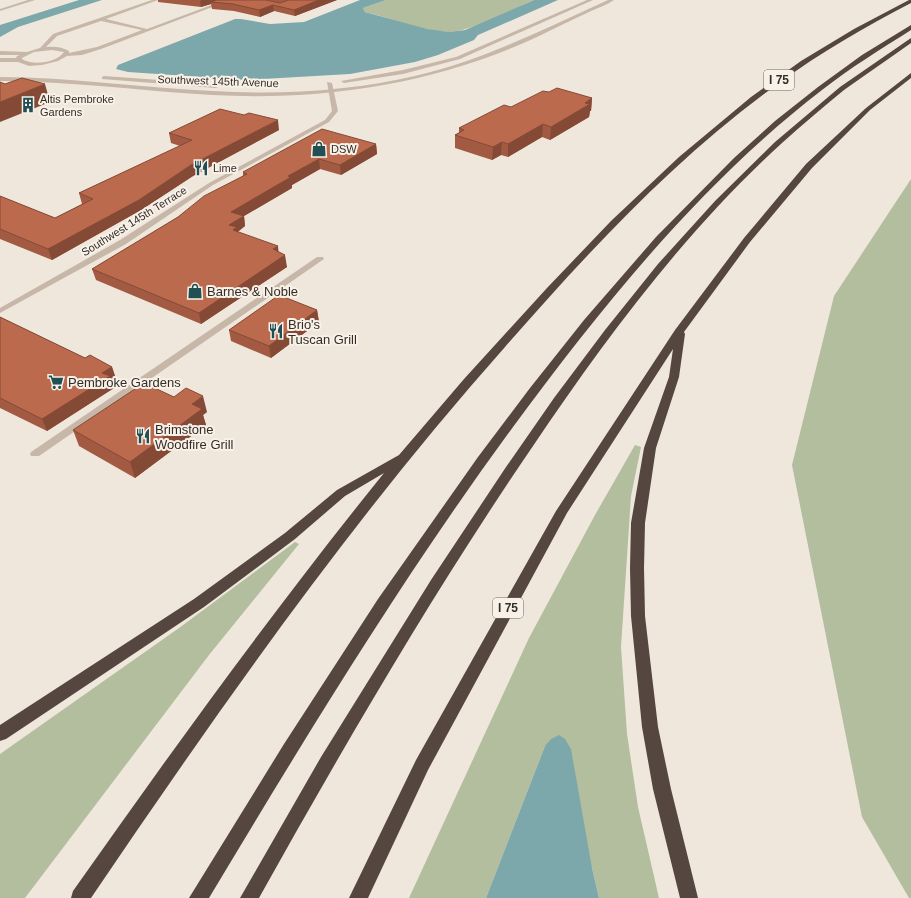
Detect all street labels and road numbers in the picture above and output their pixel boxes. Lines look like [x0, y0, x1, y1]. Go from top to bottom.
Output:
road number: I 75 [764, 70, 794, 90]
street label: Southwest 145th Avenue [157, 73, 279, 89]
street label: Southwest 145th Terrace [79, 184, 189, 258]
road number: I 75 [493, 598, 523, 618]

